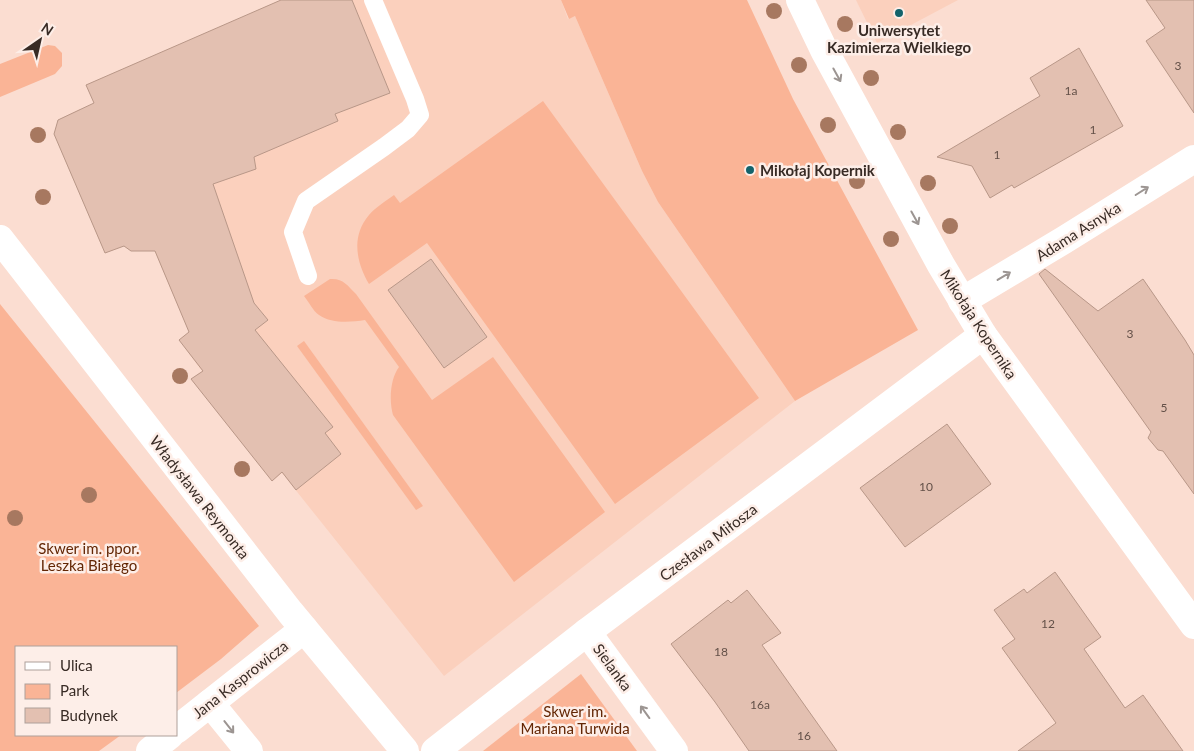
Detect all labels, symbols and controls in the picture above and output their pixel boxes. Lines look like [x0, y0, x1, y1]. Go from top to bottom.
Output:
marker: Uniwersytet Kazimierza Wielkiego [893, 7, 905, 19]
north arrow [15, 15, 65, 65]
text: N [38, 19, 57, 39]
place label: Uniwersytet Kazimierza Wielkiego [827, 21, 971, 56]
house number: 3 [1175, 58, 1182, 73]
one-way arrow [833, 67, 842, 82]
house number: 1a [1065, 83, 1077, 98]
house number: 1 [1090, 122, 1097, 137]
house number: 1 [994, 147, 1001, 162]
place label: Mikołaj Kopernik [760, 161, 876, 179]
marker: Mikołaj Kopernik [744, 164, 756, 176]
one-way arrow [1135, 186, 1149, 196]
street label: Adama Asnyka [1032, 198, 1124, 264]
one-way arrow [911, 210, 921, 224]
street label: Mikołaja Kopernika [937, 266, 1021, 382]
one-way arrow [996, 271, 1010, 281]
house number: 3 [1127, 326, 1134, 341]
house number: 5 [1161, 400, 1168, 415]
street label: Władysława Reymonta [146, 432, 254, 562]
house number: 10 [919, 479, 933, 494]
street label: Czesława Miłosza [656, 499, 760, 585]
park label: Skwer im. ppor. Leszka Białego [38, 539, 140, 574]
house number: 12 [1041, 616, 1055, 631]
street label: Jana Kasprowicza [189, 636, 291, 722]
street label: Sielanka [590, 640, 636, 694]
house number: 18 [714, 644, 728, 659]
legend [15, 646, 178, 736]
text: Ulica [60, 656, 93, 674]
text: Park [60, 681, 90, 699]
house number: 16a [750, 697, 770, 712]
park label: Skwer im. Mariana Turwida [520, 702, 630, 737]
text: Budynek [60, 706, 118, 724]
one-way arrow [640, 706, 651, 719]
one-way arrow [224, 720, 235, 733]
house number: 16 [797, 728, 811, 743]

